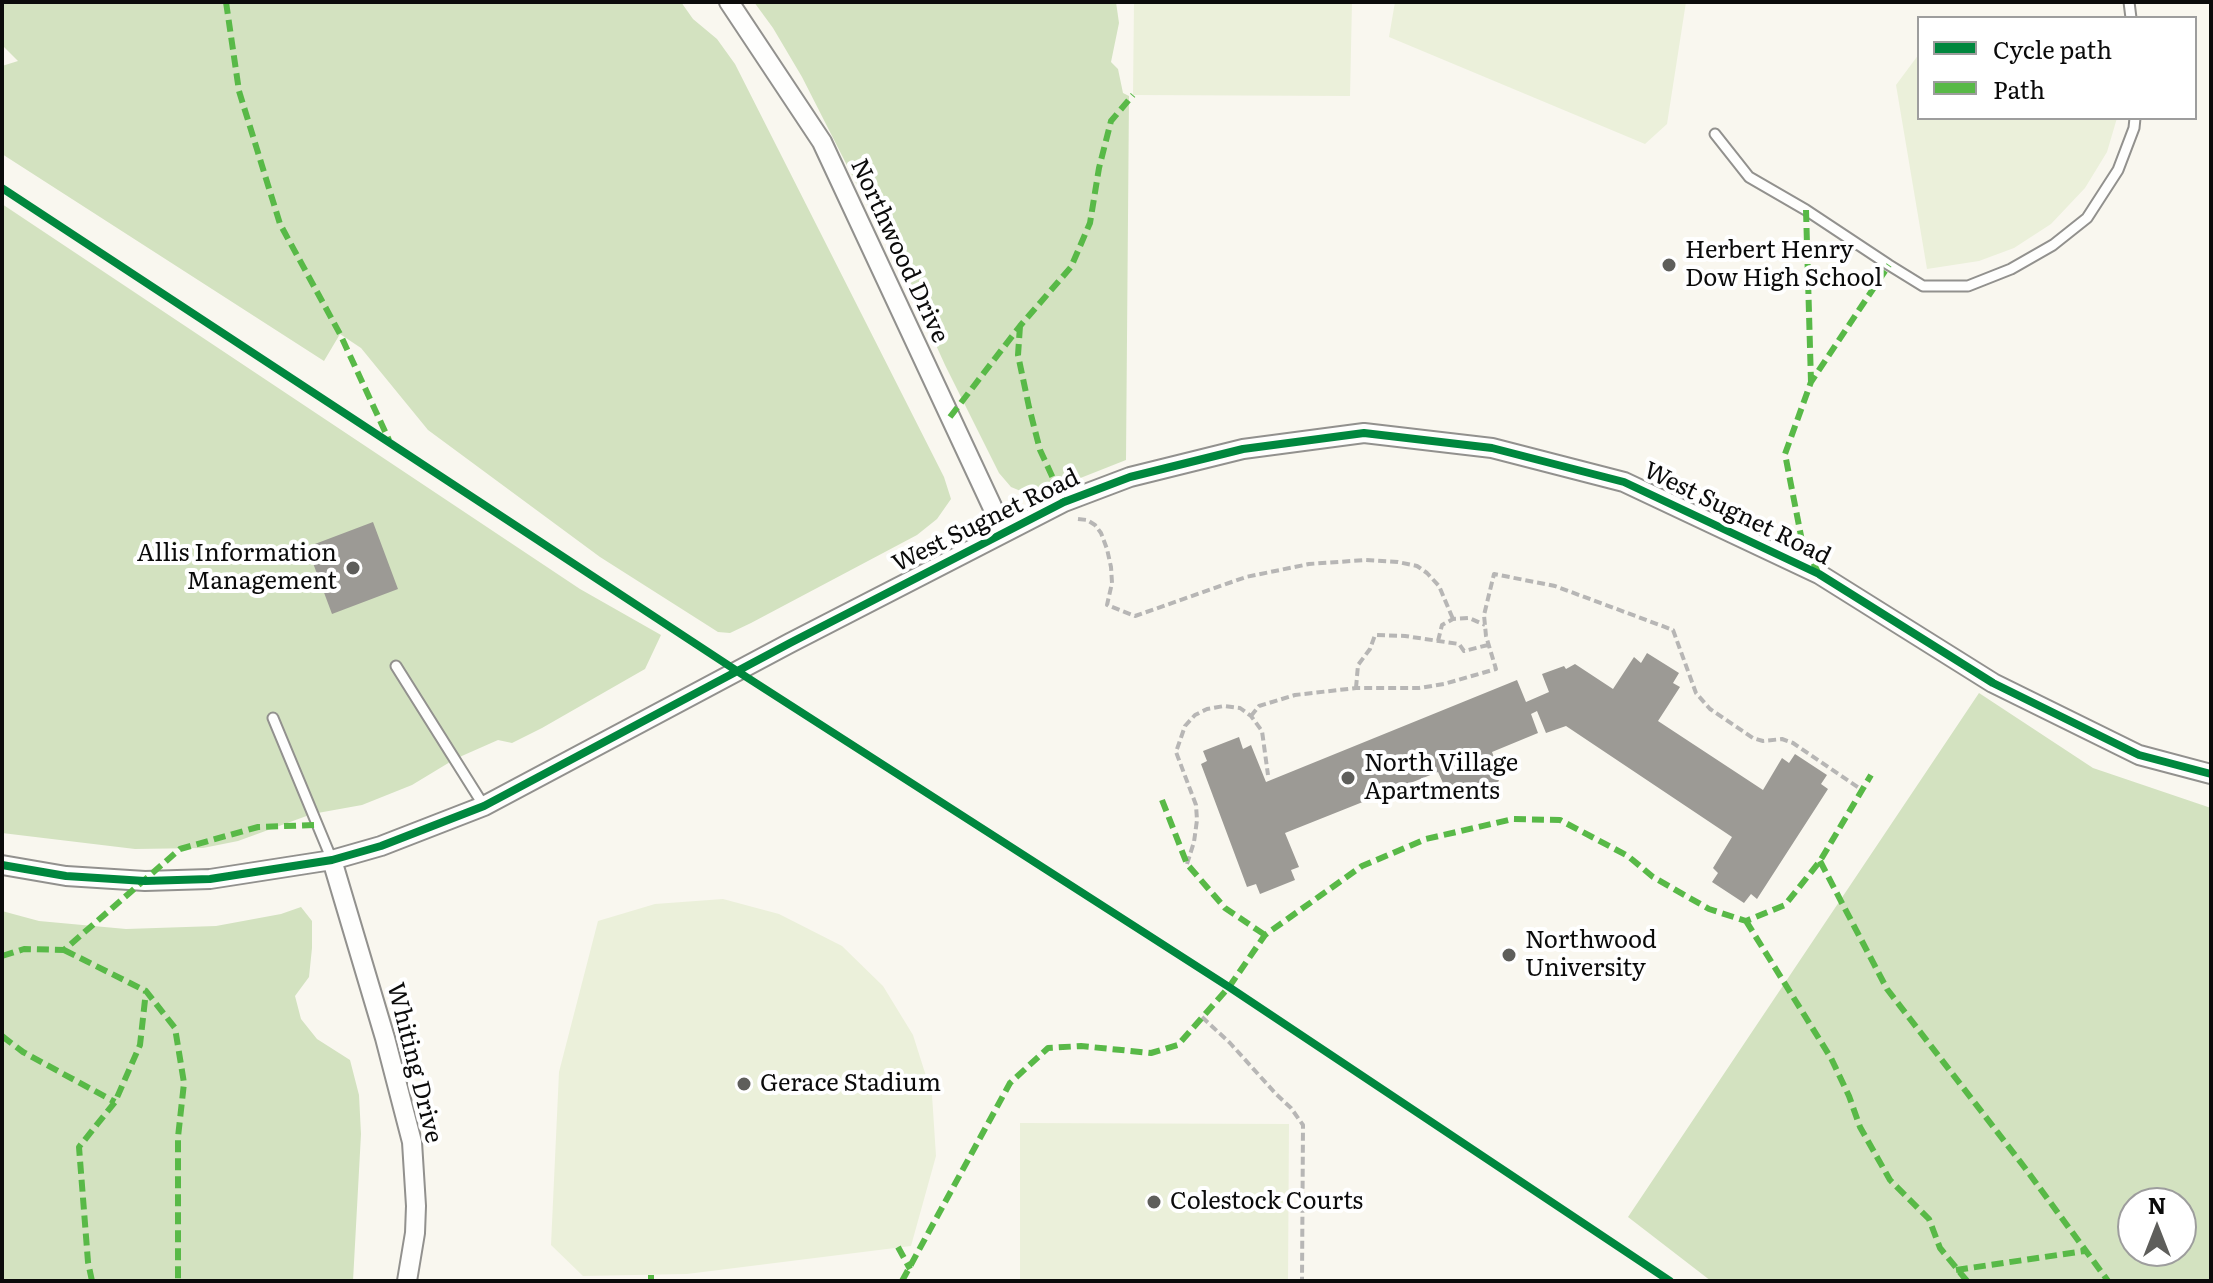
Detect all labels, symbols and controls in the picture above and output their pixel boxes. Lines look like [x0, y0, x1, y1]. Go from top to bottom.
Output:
legend [1917, 16, 2197, 120]
text: Cycle path [1993, 31, 2112, 66]
text: Path [1993, 71, 2045, 106]
street label: Northwood Drive [844, 154, 954, 348]
place label: Herbert Henry Dow High School [1685, 237, 1882, 293]
marker: Herbert Henry Dow High School [1660, 256, 1678, 274]
street label: West Sugnet Road [1639, 456, 1835, 572]
street label: West Sugnet Road [888, 463, 1084, 579]
place label: Allis Information Management [137, 540, 337, 596]
marker: Allis Information Management [344, 559, 362, 577]
place label: North Village Apartments [1364, 750, 1518, 806]
marker: North Village Apartments [1339, 769, 1357, 787]
place label: Northwood University [1525, 927, 1657, 983]
marker: Northwood University [1500, 946, 1518, 964]
street label: Whiting Drive [380, 980, 448, 1146]
place label: Gerace Stadium [760, 1070, 941, 1098]
marker: Gerace Stadium [735, 1075, 753, 1093]
north arrow [2117, 1187, 2197, 1267]
place label: Colestock Courts [1170, 1188, 1363, 1216]
text: N [2148, 1188, 2166, 1221]
marker: Colestock Courts [1145, 1193, 1163, 1211]

